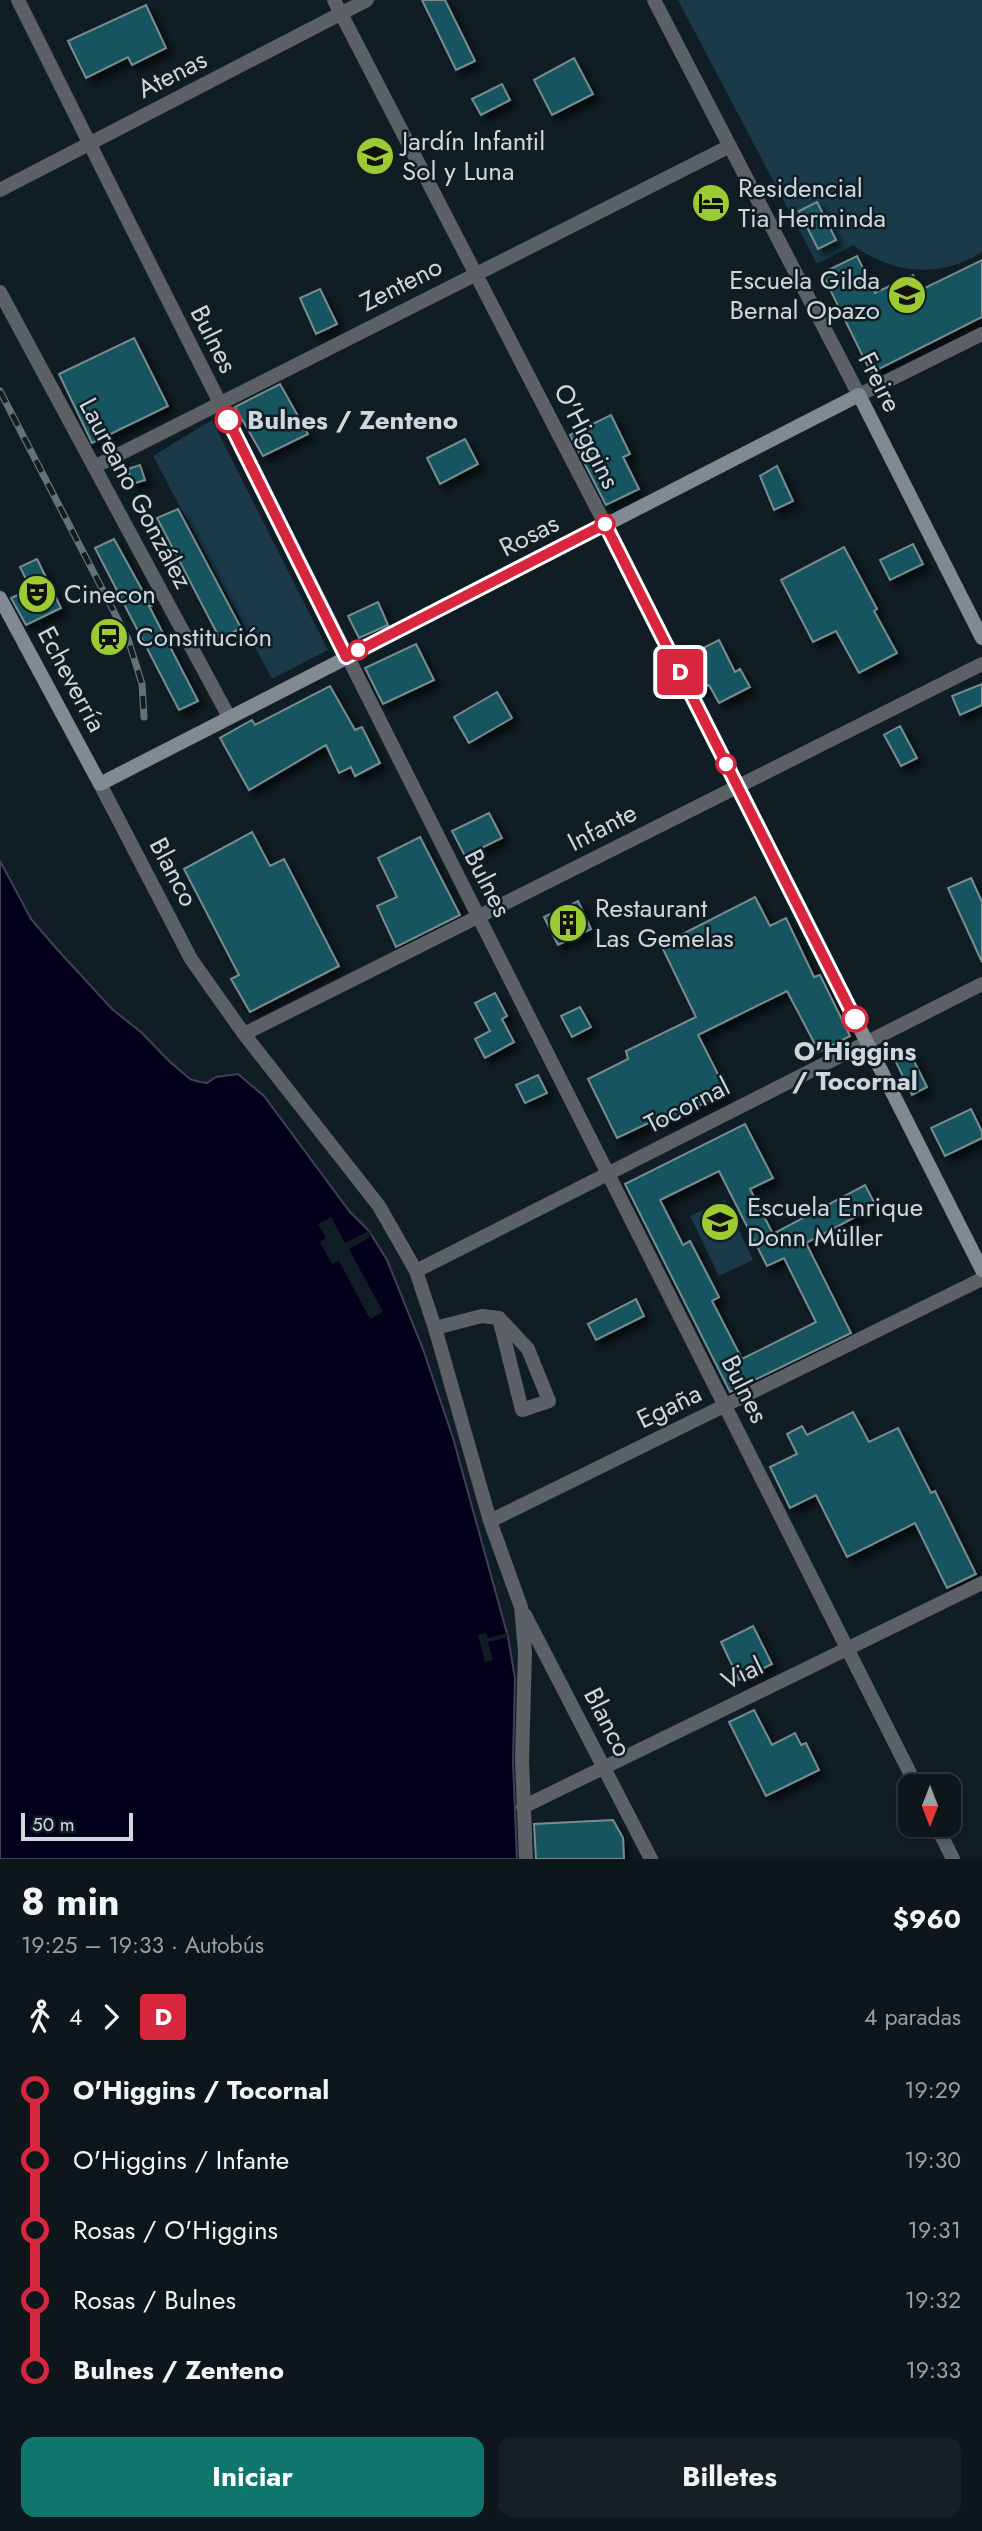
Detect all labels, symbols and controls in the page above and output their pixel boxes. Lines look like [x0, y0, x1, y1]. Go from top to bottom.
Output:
street label: Atenas [131, 40, 213, 108]
place label: Jardín Infantil Sol y Luna [399, 122, 545, 190]
school or university icon: Jardín Infantil Sol y Luna [354, 135, 396, 177]
place label: Residencial Tia Herminda [738, 169, 886, 237]
hotel icon: Residencial Tia Herminda [690, 182, 732, 224]
street label: Zenteno [353, 247, 449, 321]
place label: Escuela Gilda Bernal Opazo [729, 261, 880, 329]
school or university icon: Escuela Gilda Bernal Opazo [886, 274, 928, 316]
street label: Bulnes [181, 298, 247, 380]
street label: Freire [849, 345, 911, 419]
street label: O'Higgins [544, 377, 630, 495]
street label: Laureano González [70, 391, 202, 595]
place label: Bulnes / Zenteno [247, 401, 458, 439]
marker: Bulnes / Zenteno [215, 407, 241, 433]
street label: Rosas [493, 504, 565, 566]
unlabelled marker [595, 514, 615, 534]
theatre icon: Cinecon [16, 573, 58, 615]
place label: Cinecon [64, 575, 156, 613]
station icon: Constitución [88, 616, 130, 658]
place label: Constitución [136, 618, 272, 656]
street label: Echeverría [28, 619, 116, 739]
unlabelled marker [348, 640, 368, 660]
line badge: D [657, 649, 703, 695]
text: D [671, 654, 689, 689]
unlabelled marker [716, 754, 736, 774]
street label: Infante [561, 793, 643, 861]
street label: Blanco [140, 831, 208, 913]
street label: Bulnes [455, 842, 521, 924]
place label: Restaurant Las Gemelas [595, 889, 734, 957]
building icon: Restaurant Las Gemelas [547, 902, 589, 944]
marker: O'Higgins / Tocornal [842, 1006, 868, 1032]
place label: O'Higgins / Tocornal [792, 1032, 918, 1100]
street label: Tocornal [638, 1067, 736, 1143]
place label: Escuela Enrique Donn Müller [747, 1188, 923, 1256]
school or university icon: Escuela Enrique Donn Müller [699, 1201, 741, 1243]
street label: Bulnes [712, 1348, 778, 1430]
street label: Egaña [630, 1374, 708, 1438]
street label: Vial [715, 1647, 769, 1699]
street label: Blanco [574, 1681, 642, 1763]
north arrow [898, 1774, 961, 1838]
map controls [898, 1774, 961, 1837]
scale bar [21, 1810, 133, 1842]
text: 50 m [32, 1811, 75, 1838]
text: 8 min [21, 1874, 120, 1929]
text: $960 [893, 1900, 961, 1938]
text: 19:25 – 19:33 · Autobús [21, 1928, 264, 1962]
icon: walk [21, 1998, 59, 2036]
icon: forward [92, 1998, 130, 2036]
text: D [154, 1999, 172, 2034]
text: 4 [69, 2000, 82, 2034]
text: 4 paradas [864, 2000, 961, 2034]
text: O'Higgins / Tocornal [73, 2071, 329, 2109]
text: 19:29 [904, 2073, 961, 2107]
text: O'Higgins / Infante [73, 2141, 289, 2179]
text: 19:30 [904, 2143, 961, 2177]
text: Rosas / O'Higgins [73, 2211, 278, 2249]
text: 19:31 [908, 2213, 961, 2247]
text: Rosas / Bulnes [73, 2281, 236, 2319]
text: 19:32 [905, 2283, 961, 2317]
text: Bulnes / Zenteno [73, 2351, 284, 2389]
text: 19:33 [905, 2353, 961, 2387]
button: Iniciar [21, 2437, 484, 2517]
button: Billetes [498, 2437, 961, 2517]

